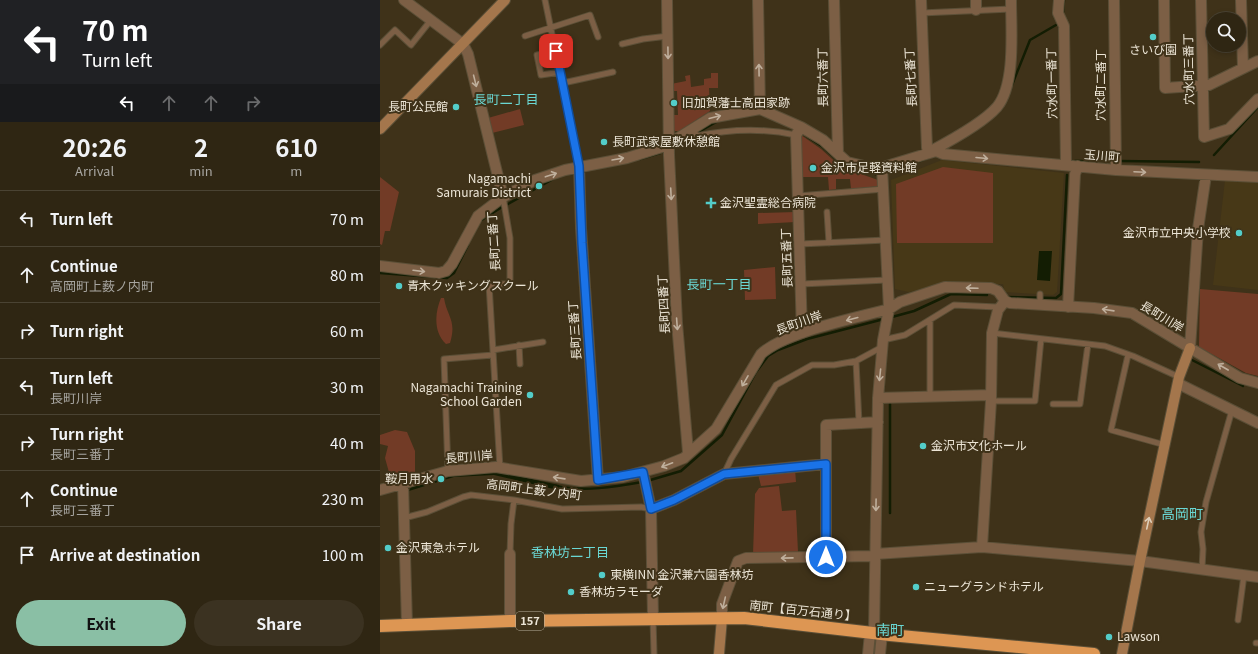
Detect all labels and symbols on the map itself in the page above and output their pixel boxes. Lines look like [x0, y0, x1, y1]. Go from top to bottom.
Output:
marker: さいび園 [1148, 32, 1158, 42]
street label: 穴水町三番丁 [1178, 33, 1197, 105]
pin [539, 34, 573, 68]
place label: さいび園 [1129, 40, 1177, 57]
one-way arrow [664, 46, 672, 59]
street label: 長町六番丁 [812, 47, 831, 107]
street label: 長町七番丁 [899, 47, 920, 107]
street label: 穴水町一番丁 [1041, 47, 1060, 119]
street label: 穴水町二番丁 [1091, 49, 1108, 121]
one-way arrow [755, 64, 763, 77]
one-way arrow [472, 74, 479, 87]
district label: 長町二丁目 [473, 89, 539, 108]
place label: 旧加賀藩士高田家跡 [682, 93, 790, 110]
place label: 長町公民館 [388, 97, 448, 114]
marker: 旧加賀藩士高田家跡 [669, 98, 679, 108]
marker: 長町公民館 [451, 102, 461, 112]
one-way arrow [709, 112, 722, 120]
place label: 長町武家屋敷休憩館 [612, 132, 720, 149]
marker: 長町武家屋敷休憩館 [599, 137, 609, 147]
street label: 玉川町 [1083, 144, 1121, 165]
one-way arrow [975, 154, 988, 161]
one-way arrow [611, 155, 624, 163]
place label: 金沢市足軽資料館 [821, 158, 917, 175]
marker: 金沢市足軽資料館 [808, 163, 818, 173]
one-way arrow [1133, 168, 1146, 175]
place label: Nagamachi Samurais District [436, 169, 531, 200]
one-way arrow [545, 171, 558, 178]
marker: Nagamachi Samurais District [534, 181, 544, 191]
one-way arrow [668, 187, 675, 200]
place label: 金沢聖霊総合病院 [720, 193, 816, 210]
marker: 金沢聖霊総合病院 [705, 197, 717, 209]
street label: 長町二番丁 [482, 211, 503, 272]
place label: 金沢市立中央小学校 [1123, 223, 1231, 240]
street label: 長町五番丁 [776, 228, 795, 288]
marker: 金沢市立中央小学校 [1234, 228, 1244, 238]
one-way arrow [412, 267, 425, 275]
street label: 長町四番丁 [652, 274, 673, 334]
district label: 長町一丁目 [686, 274, 752, 293]
place label: 青木クッキングスクール [407, 276, 539, 293]
marker: 青木クッキングスクール [394, 281, 404, 291]
one-way arrow [966, 284, 979, 291]
street label: 長町川岸 [1138, 296, 1188, 335]
street label: 長町三番丁 [563, 300, 584, 361]
street label: 長町川岸 [773, 305, 824, 338]
one-way arrow [1102, 306, 1115, 314]
one-way arrow [846, 316, 859, 323]
one-way arrow [674, 317, 681, 330]
one-way arrow [1217, 363, 1229, 371]
one-way arrow [876, 368, 884, 381]
one-way arrow [740, 375, 748, 387]
place label: Nagamachi Training School Garden [410, 378, 522, 409]
marker: Nagamachi Training School Garden [525, 390, 535, 400]
place label: 金沢市文化ホール [931, 436, 1027, 453]
marker: 金沢市文化ホール [918, 441, 928, 451]
street label: 長町川岸 [444, 445, 494, 466]
one-way arrow [661, 461, 673, 469]
place label: 鞍月用水 [385, 469, 433, 486]
marker: 鞍月用水 [436, 474, 446, 484]
street label: 高岡町上薮ノ内町 [485, 474, 583, 503]
one-way arrow [553, 475, 566, 482]
one-way arrow [872, 498, 880, 511]
district label: 高岡町 [1161, 503, 1203, 523]
one-way arrow [1144, 517, 1152, 530]
position arrow [805, 536, 847, 578]
place label: 金沢東急ホテル [396, 538, 480, 555]
district label: 香林坊二丁目 [531, 542, 609, 561]
marker: 金沢東急ホテル [383, 543, 393, 553]
one-way arrow [781, 554, 794, 561]
place label: 東横INN 金沢兼六園香林坊 [610, 565, 754, 582]
marker: 東横INN 金沢兼六園香林坊 [597, 570, 607, 580]
place label: ニューグランドホテル [924, 577, 1044, 594]
place label: 香林坊ラモーダ [579, 582, 663, 599]
marker: ニューグランドホテル [911, 582, 921, 592]
marker: 香林坊ラモーダ [566, 587, 576, 597]
street label: 南町【百万石通り】 [749, 595, 858, 624]
one-way arrow [719, 596, 727, 609]
road number: 157 [516, 612, 544, 630]
district label: 南町 [876, 619, 904, 639]
place label: Lawson [1117, 627, 1160, 644]
marker: Lawson [1104, 632, 1114, 642]

